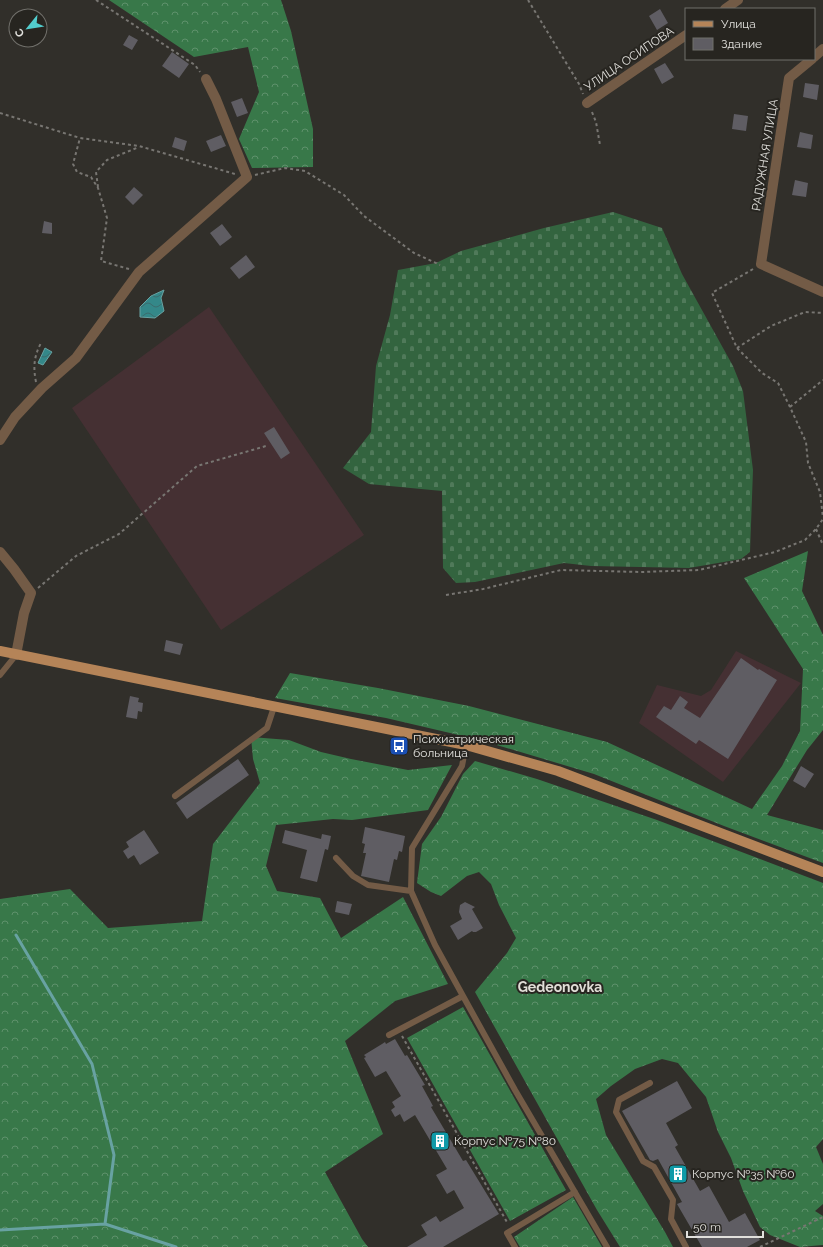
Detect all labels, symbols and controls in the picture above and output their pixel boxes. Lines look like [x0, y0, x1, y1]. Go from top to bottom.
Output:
north arrow [8, 8, 48, 48]
legend [685, 8, 815, 60]
text: Улица [721, 17, 756, 31]
street label: УЛИЦА ОСИПОВА [582, 24, 676, 94]
text: С [12, 26, 27, 39]
text: Здание [721, 37, 762, 51]
street label: РАДУЖНАЯ УЛИЦА [749, 98, 781, 212]
place label: Психиатрическая больница [413, 732, 514, 760]
bus stop icon: Психиатрическая больница [388, 735, 410, 757]
district label: Gedeonovka [518, 979, 602, 995]
building icon: Корпус №75 №80 [429, 1130, 451, 1152]
place label: Корпус №75 №80 [454, 1134, 556, 1148]
building icon: Корпус №35 №60 [667, 1163, 689, 1185]
place label: Корпус №35 №60 [692, 1167, 794, 1181]
scale bar [687, 1213, 763, 1239]
text: 50 m [693, 1220, 721, 1234]

